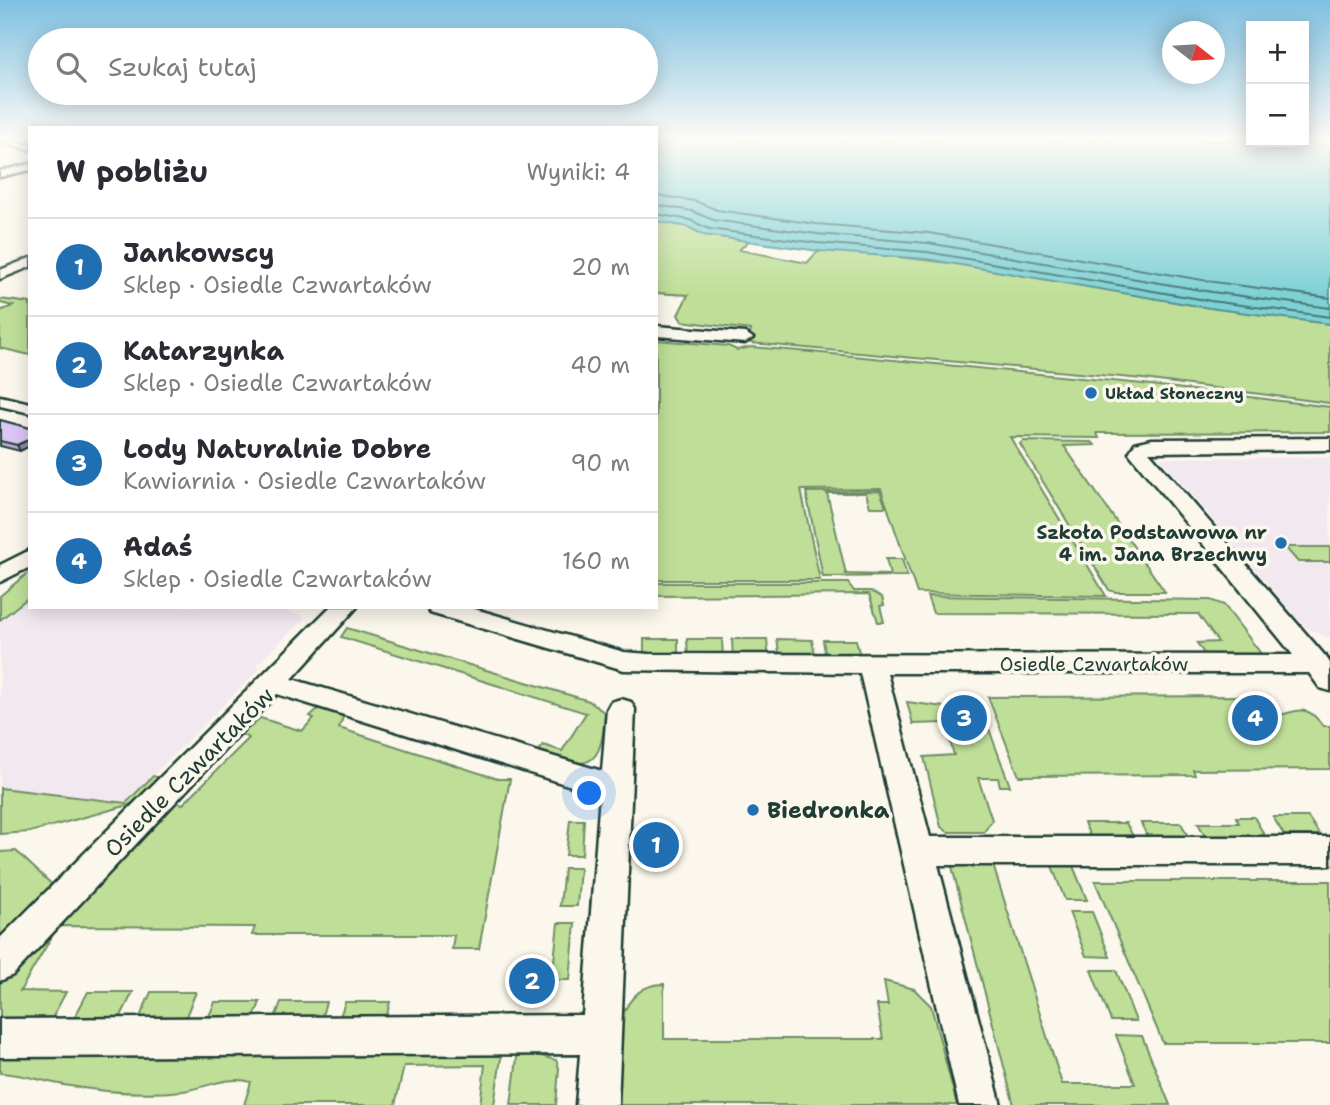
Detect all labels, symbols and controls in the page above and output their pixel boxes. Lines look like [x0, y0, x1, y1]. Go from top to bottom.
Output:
north arrow [1162, 21, 1225, 84]
map controls [1246, 21, 1309, 147]
button: + [1246, 21, 1309, 84]
search box [28, 28, 658, 105]
icon: search [52, 48, 90, 86]
text: Szukaj tutaj [108, 49, 257, 84]
button: − [1246, 84, 1309, 147]
text: W pobliżu [56, 151, 208, 192]
text: Wyniki: 4 [526, 157, 630, 187]
text: Jankowscy [123, 235, 274, 270]
text: 1 [74, 252, 84, 282]
text: 20 m [571, 252, 630, 282]
text: Sklep · Osiedle Czwartaków [123, 270, 432, 300]
text: Katarzynka [123, 333, 284, 368]
text: 2 [71, 350, 87, 380]
text: 40 m [570, 350, 630, 380]
text: Sklep · Osiedle Czwartaków [123, 368, 432, 398]
place label: Układ Słoneczny [1105, 383, 1244, 404]
marker: Układ Słoneczny [1083, 385, 1099, 401]
text: Lody Naturalnie Dobre [123, 431, 431, 466]
text: 3 [71, 448, 87, 478]
text: 90 m [570, 448, 630, 478]
text: Kawiarnia · Osiedle Czwartaków [123, 466, 486, 496]
place label: Szkoła Podstawowa nr 4 im. Jana Brzechwy [1036, 520, 1267, 567]
text: Adaś [123, 529, 193, 564]
marker: Szkoła Podstawowa nr 4 im. Jana Brzechwy [1273, 535, 1289, 551]
text: 4 [71, 546, 87, 576]
text: 160 m [562, 546, 630, 576]
text: Sklep · Osiedle Czwartaków [123, 564, 432, 594]
street label: Osiedle Czwartaków [1000, 652, 1188, 677]
street label: Osiedle Czwartaków [98, 681, 280, 863]
pin: 3 [941, 692, 987, 744]
pin: 4 [1232, 692, 1278, 744]
your location [572, 776, 606, 810]
place label: Biedronka [767, 795, 890, 825]
marker: Biedronka [745, 802, 761, 818]
pin: 1 [633, 819, 679, 871]
pin: 2 [509, 955, 555, 1007]

